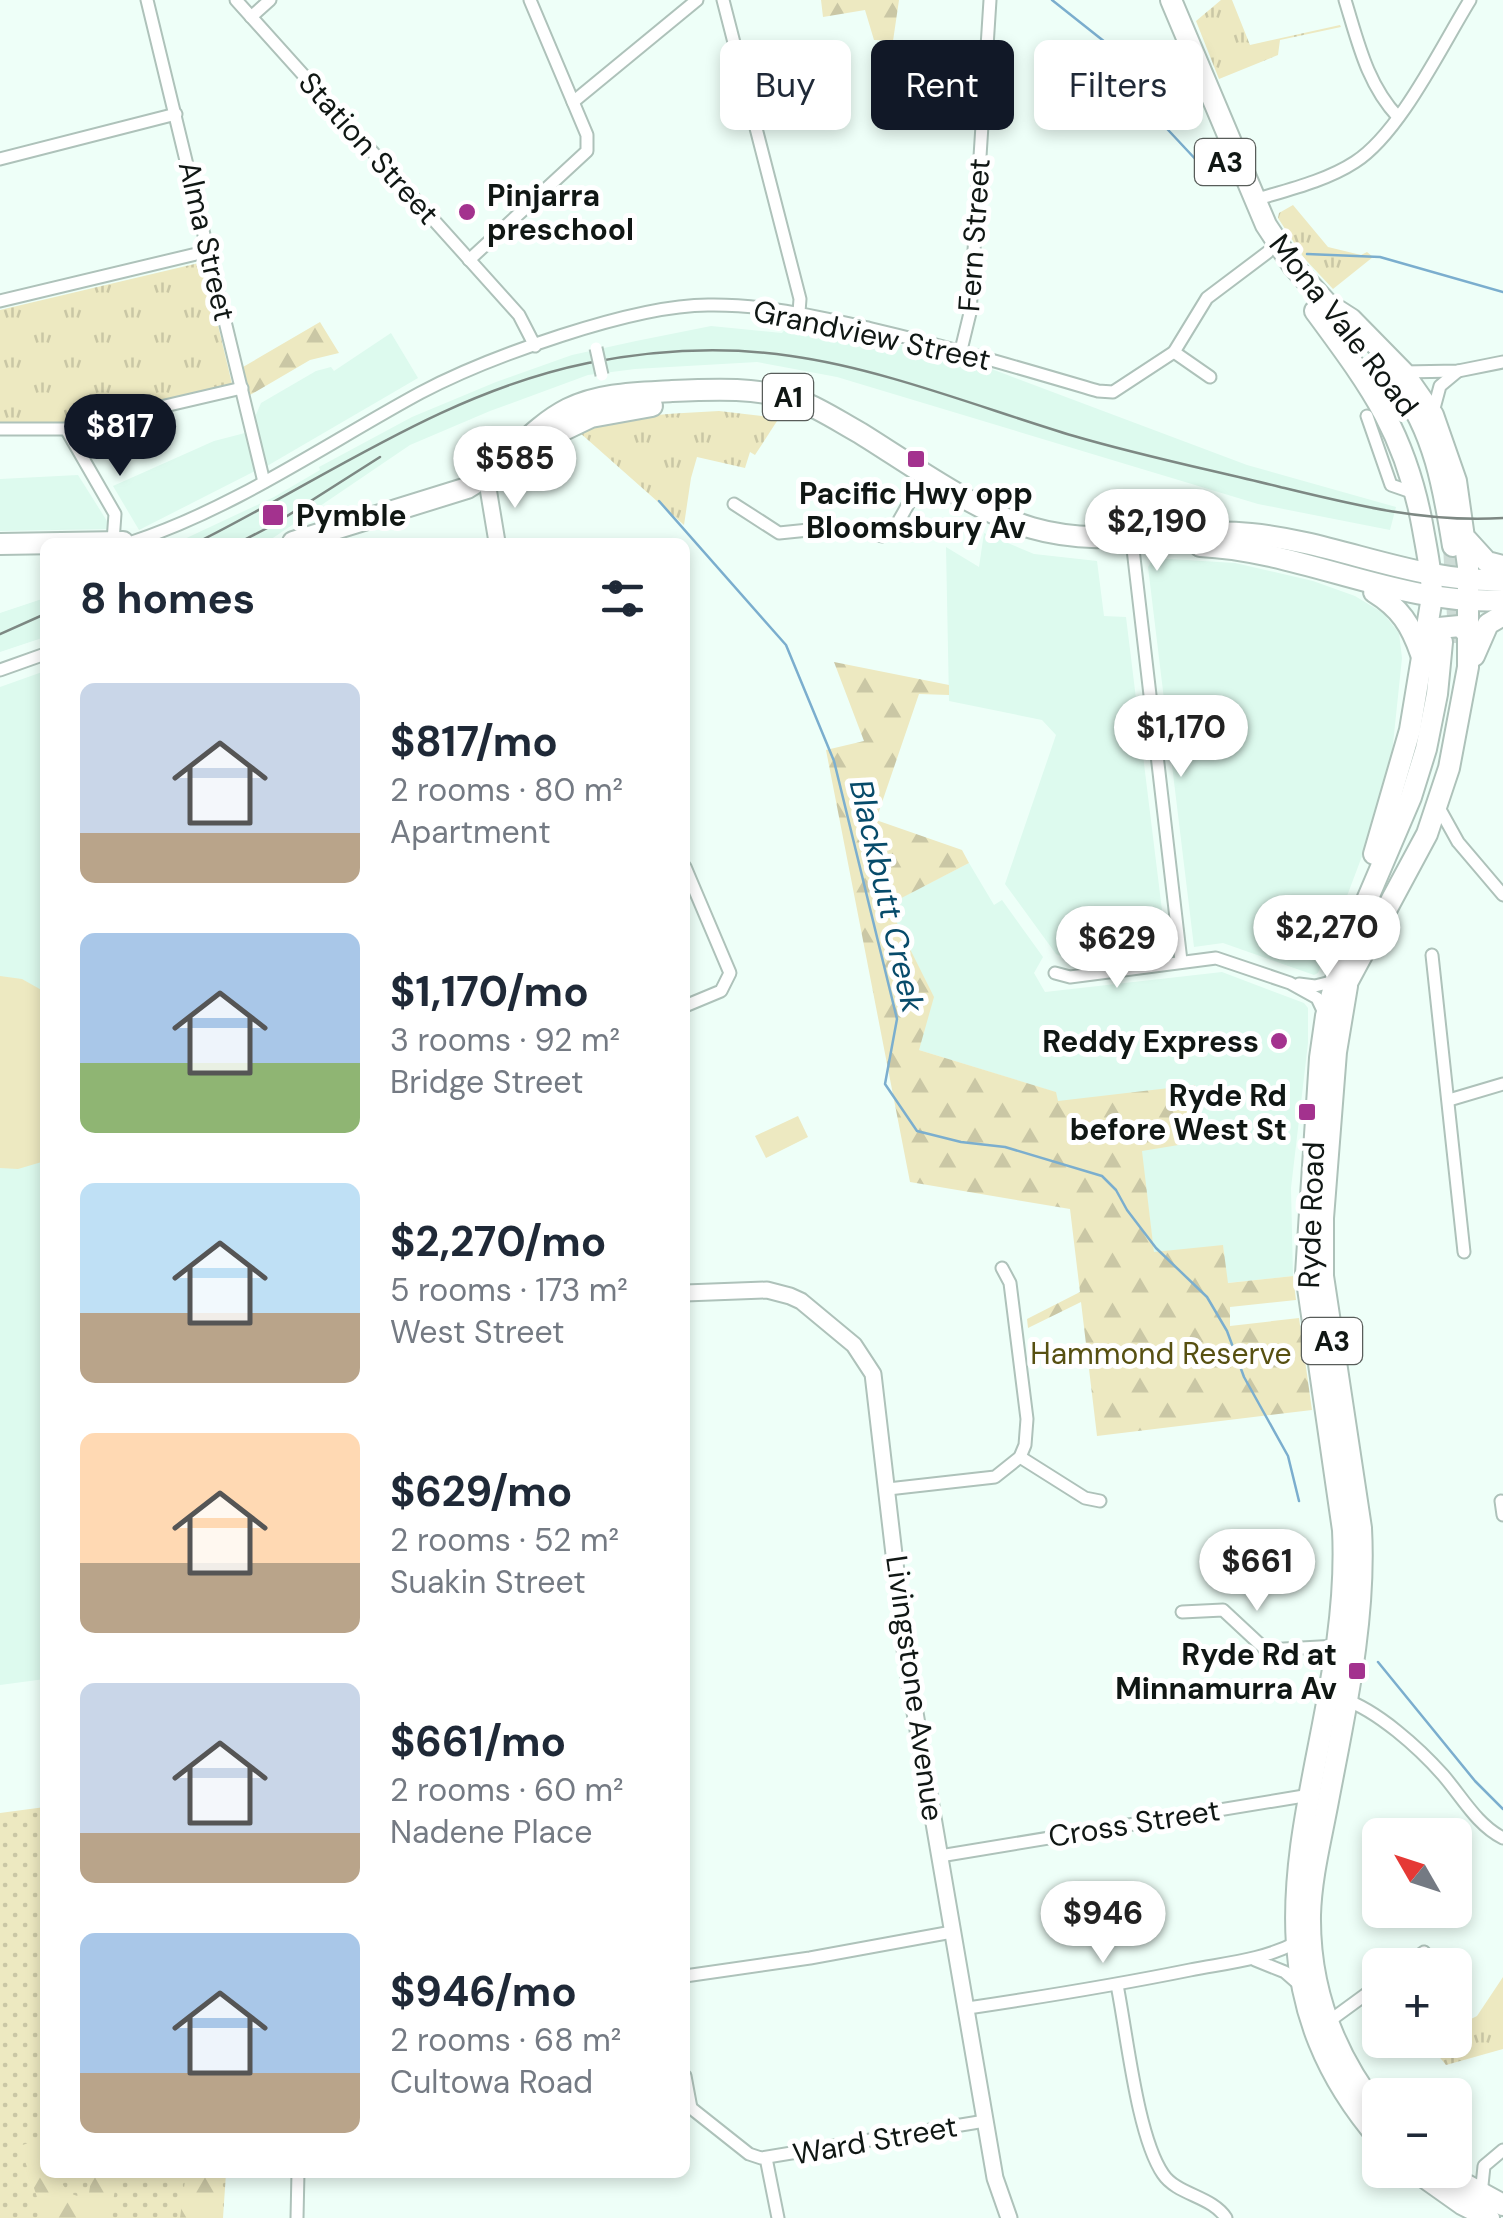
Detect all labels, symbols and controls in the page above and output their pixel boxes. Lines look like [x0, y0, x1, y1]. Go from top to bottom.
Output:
chip: Buy [720, 40, 851, 130]
chip: Rent [871, 40, 1014, 130]
chip: Filters [1034, 40, 1203, 130]
street label: Station Street [290, 64, 448, 232]
road number: A3 [1195, 139, 1255, 185]
street label: Alma Street [170, 157, 244, 325]
street label: Fern Street [949, 157, 999, 313]
place label: Pinjarra preschool [487, 176, 634, 249]
marker: Pinjarra preschool [456, 201, 478, 223]
street label: Mona Vale Road [1261, 226, 1427, 424]
street label: Grandview Street [750, 291, 994, 379]
road number: A1 [763, 374, 813, 420]
pin: $817 [61, 394, 179, 479]
text: $817 [86, 405, 154, 447]
pin: $585 [456, 426, 574, 511]
text: $585 [475, 437, 555, 479]
marker: Pacific Hwy opp Bloomsbury Av [905, 448, 927, 470]
place label: Pacific Hwy opp Bloomsbury Av [799, 474, 1033, 547]
pin: $2,190 [1076, 489, 1238, 574]
place label: Pymble [296, 496, 407, 535]
text: $2,190 [1107, 500, 1207, 542]
marker: Pymble [260, 502, 286, 528]
text: 8 homes [80, 571, 255, 626]
icon: filters [595, 571, 650, 626]
pin: $1,170 [1100, 695, 1262, 780]
text: $1,170 [1136, 706, 1226, 748]
text: $817/mo [390, 714, 558, 769]
icon: home [160, 723, 280, 843]
text: 2 rooms · 80 m² [390, 769, 623, 811]
water label: Blackbutt Creek [840, 775, 934, 1017]
text: Apartment [390, 811, 551, 853]
pin: $2,270 [1246, 895, 1408, 980]
pin: $629 [1058, 906, 1176, 991]
text: $2,270 [1275, 906, 1379, 948]
text: $629 [1078, 917, 1156, 959]
text: $1,170/mo [390, 964, 589, 1019]
icon: home [160, 973, 280, 1093]
text: 3 rooms · 92 m² [390, 1019, 620, 1061]
place label: Reddy Express [1042, 1022, 1259, 1061]
marker: Reddy Express [1268, 1030, 1290, 1052]
text: Bridge Street [390, 1061, 583, 1103]
place label: Ryde Rd before West St [1070, 1076, 1287, 1149]
marker: Ryde Rd before West St [1296, 1101, 1318, 1123]
street label: Ryde Road [1289, 1141, 1333, 1289]
text: $2,270/mo [390, 1214, 606, 1269]
icon: home [160, 1223, 280, 1343]
text: 5 rooms · 173 m² [390, 1269, 628, 1311]
text: West Street [390, 1311, 565, 1353]
road number: A3 [1302, 1318, 1362, 1364]
park label: Hammond Reserve [1030, 1334, 1292, 1373]
text: $629/mo [390, 1464, 572, 1519]
icon: home [160, 1473, 280, 1593]
text: 2 rooms · 52 m² [390, 1519, 619, 1561]
pin: $661 [1198, 1529, 1316, 1614]
text: $661 [1221, 1540, 1293, 1582]
street label: Livingstone Avenue [877, 1553, 953, 1823]
text: Suakin Street [390, 1561, 586, 1603]
place label: Ryde Rd at Minnamurra Av [1115, 1635, 1337, 1708]
marker: Ryde Rd at Minnamurra Av [1346, 1660, 1368, 1682]
text: $661/mo [390, 1714, 566, 1769]
icon: home [160, 1723, 280, 1843]
text: 2 rooms · 60 m² [390, 1769, 624, 1811]
street label: Cross Street [1046, 1790, 1222, 1856]
text: Nadene Place [390, 1811, 592, 1853]
north arrow [1362, 1818, 1472, 1928]
map controls [1362, 1818, 1472, 2188]
pin: $946 [1044, 1881, 1162, 1966]
text: $946 [1063, 1892, 1143, 1934]
button: + [1362, 1948, 1472, 2058]
text: $946/mo [390, 1964, 577, 2019]
icon: home [160, 1973, 280, 2093]
text: 2 rooms · 68 m² [390, 2019, 621, 2061]
text: Cultowa Road [390, 2061, 593, 2103]
button: − [1362, 2078, 1472, 2188]
street label: Ward Street [790, 2106, 960, 2174]

